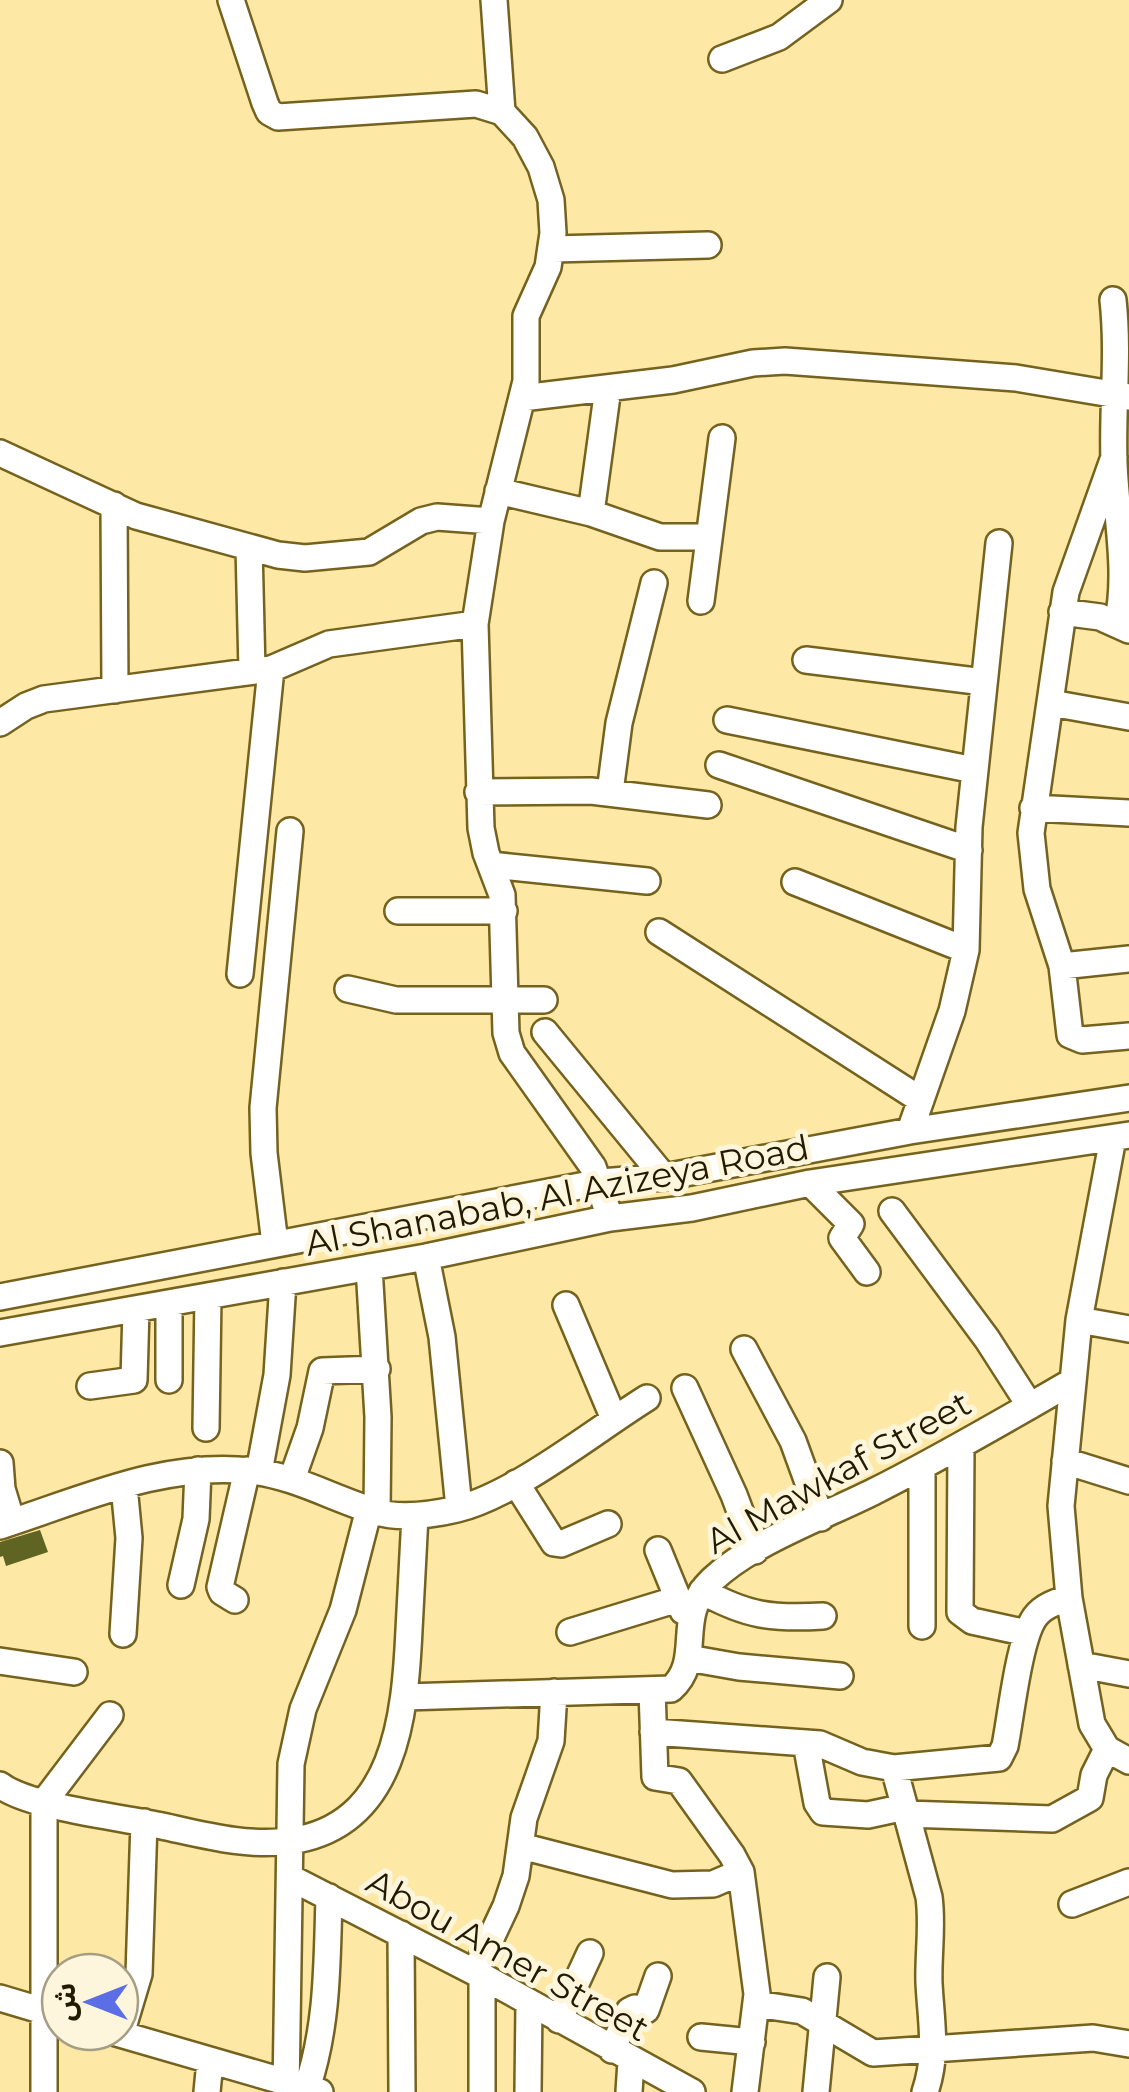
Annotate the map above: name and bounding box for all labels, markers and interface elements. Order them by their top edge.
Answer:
street label: Al Shanabab, Al Azizeya Road [302,1125,812,1265]
street label: Al Mawkaf Street [698,1381,978,1563]
street label: Abou Amer Street [359,1860,657,2050]
north arrow [40,1952,140,2052]
text: ش [48,1983,82,2021]

